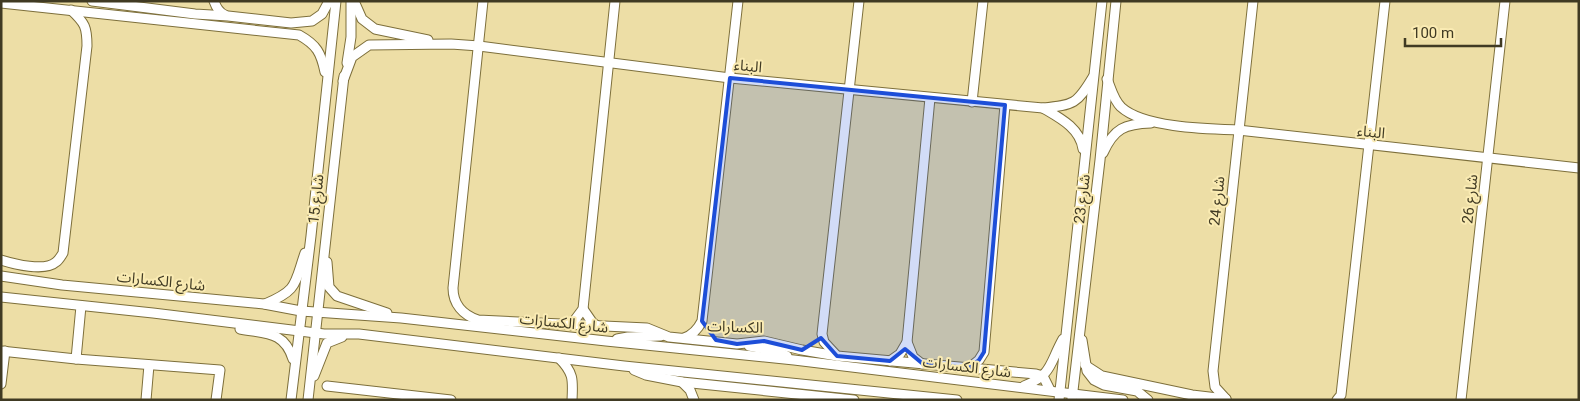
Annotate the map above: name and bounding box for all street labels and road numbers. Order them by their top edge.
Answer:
street label: البناء [733,56,763,76]
street label: البناء [1356,122,1386,142]
street label: شارع 15 [304,173,331,225]
street label: شارع 23 [1070,173,1097,225]
street label: شارع 26 [1458,173,1485,225]
street label: شارع 24 [1205,175,1232,227]
street label: شارع الكسارات [116,267,206,298]
street label: شارع الكسارات [519,309,609,340]
street label: الكسارات [707,317,763,337]
street label: شارع الكسارات [921,353,1012,384]

